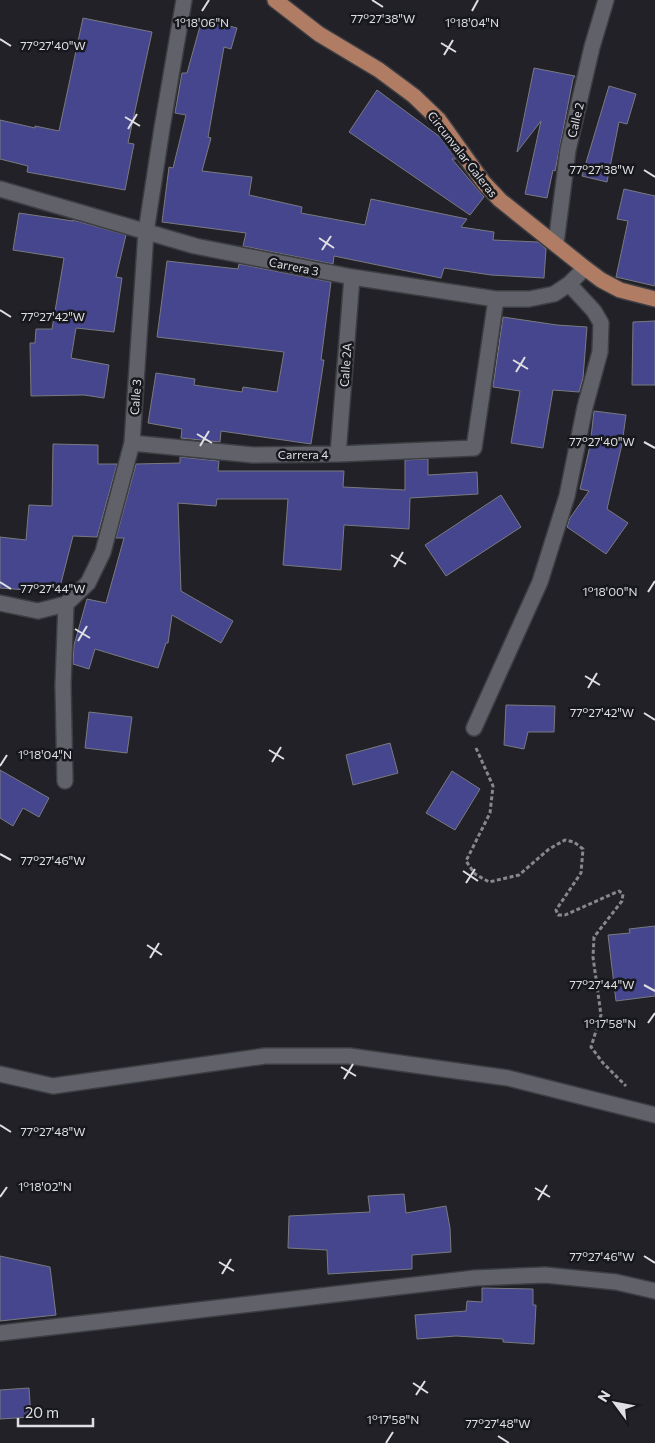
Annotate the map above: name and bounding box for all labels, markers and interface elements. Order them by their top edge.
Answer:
text: 77°27'38"W [351,11,415,25]
text: 1°18'06"N [175,15,229,29]
text: 1°18'04"N [445,15,499,29]
text: 77°27'40"W [20,38,86,52]
street label: Calle 2 [564,101,586,139]
street label: Circunvalar Galeras [425,108,501,200]
text: 77°27'38"W [570,162,634,176]
street label: Carrera 3 [268,254,320,278]
text: 77°27'42"W [21,309,85,323]
street label: Calle 2A [336,342,354,388]
street label: Calle 3 [127,378,143,415]
text: 77°27'40"W [569,434,635,448]
street label: Carrera 4 [278,447,328,461]
text: 77°27'44"W [21,581,85,595]
text: 1°18'00"N [583,584,637,598]
text: 77°27'42"W [570,705,634,719]
text: 1°18'04"N [18,747,72,761]
text: 77°27'46"W [21,853,85,867]
text: 77°27'44"W [570,977,634,991]
text: 1°17'58"N [584,1016,636,1030]
text: 77°27'48"W [21,1124,85,1138]
text: 1°18'02"N [18,1179,72,1193]
text: 77°27'46"W [570,1249,634,1263]
north arrow [590,1378,640,1428]
text: N [594,1387,614,1405]
scale bar [18,1396,92,1428]
text: 20 m [25,1403,59,1421]
text: 1°17'58"N [367,1412,419,1426]
text: 77°27'48"W [466,1416,530,1430]

